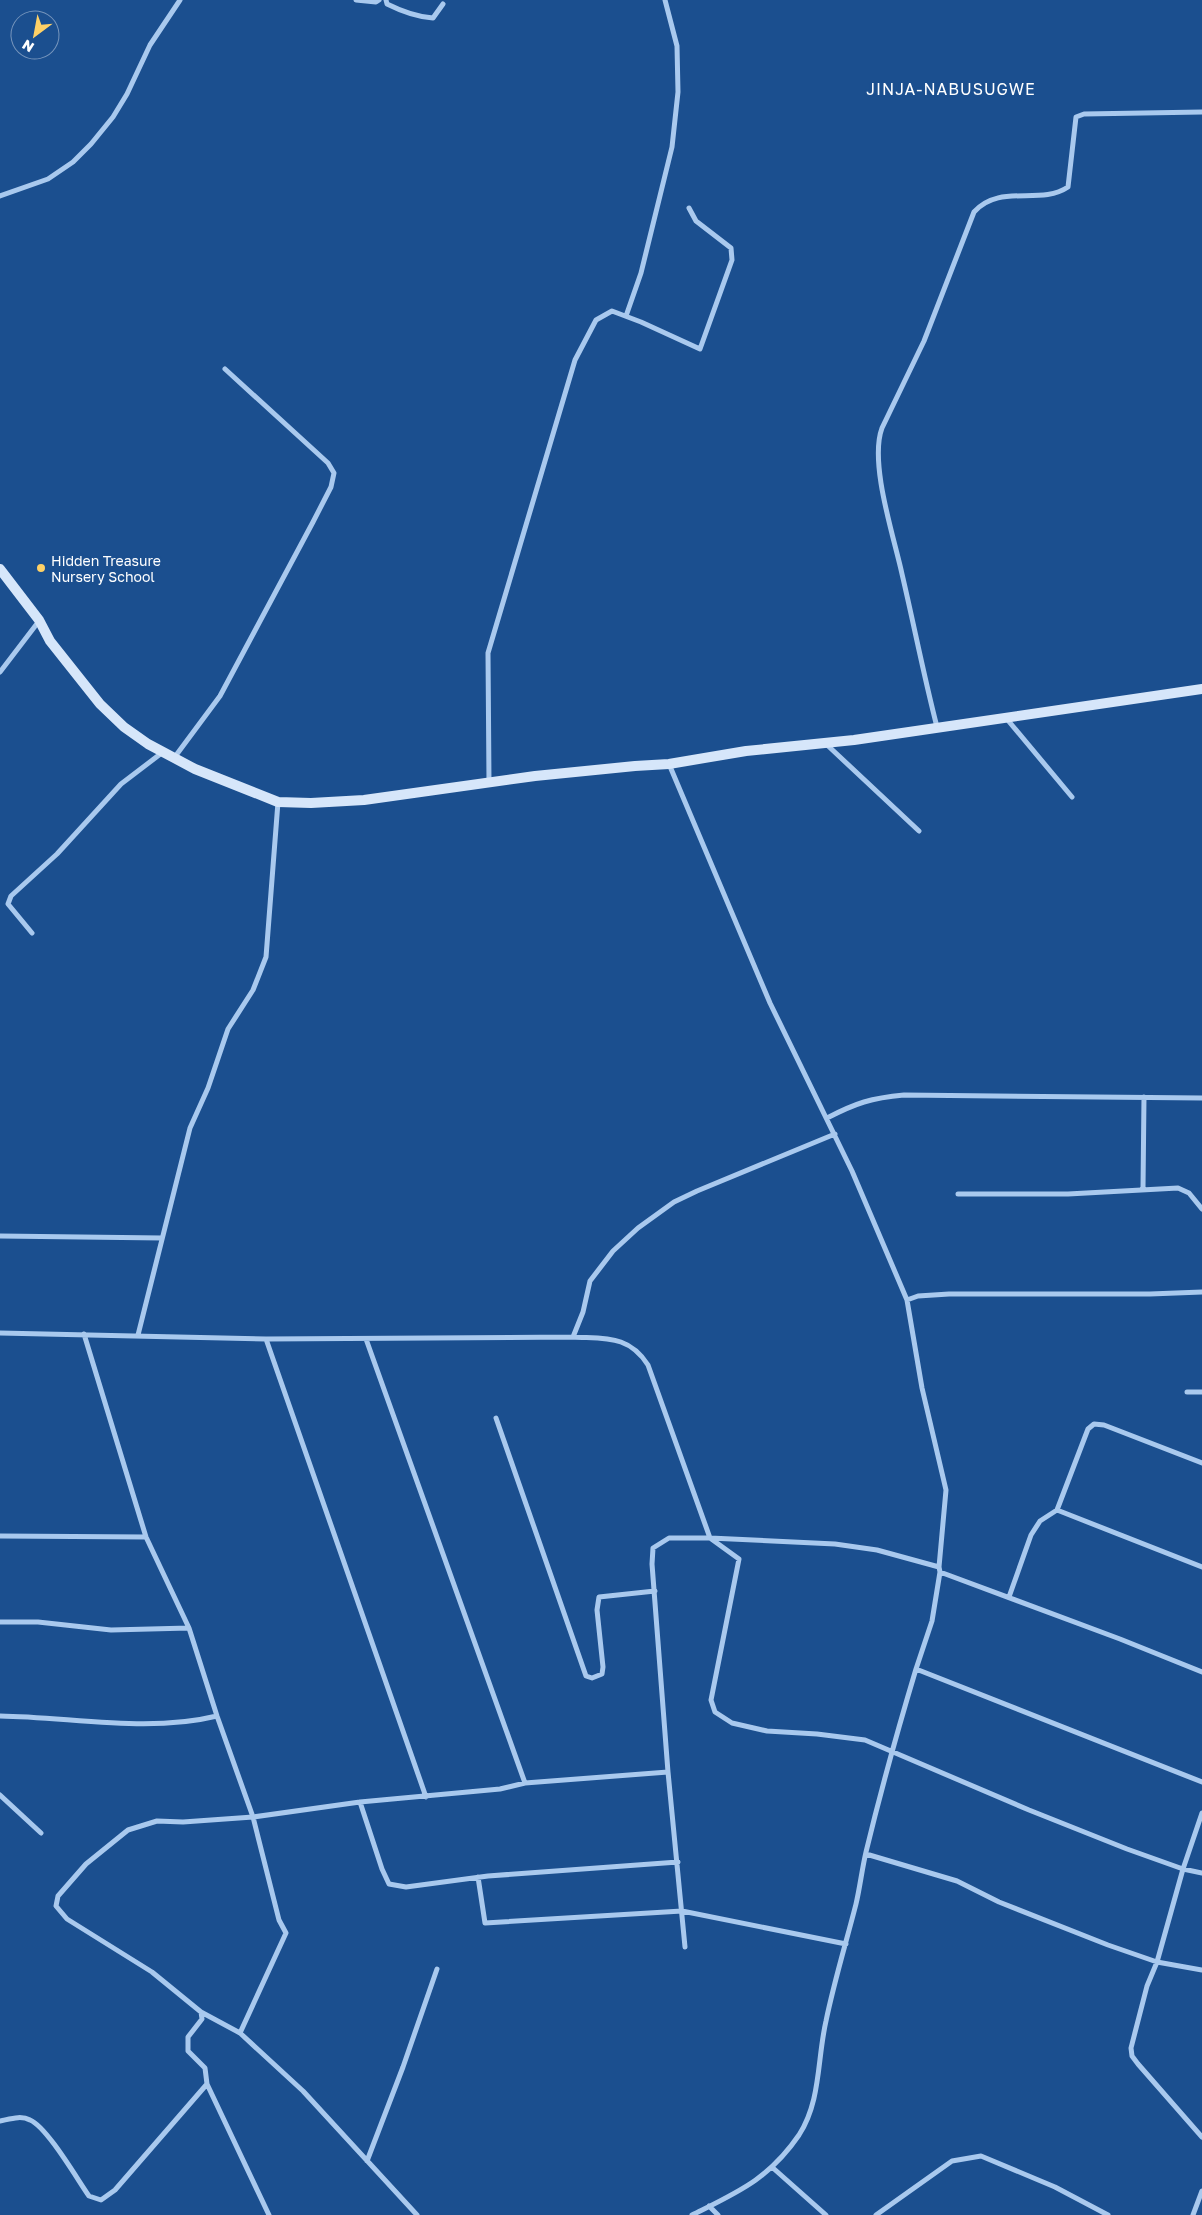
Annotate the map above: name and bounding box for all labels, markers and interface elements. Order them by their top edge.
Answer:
north arrow [10,10,60,60]
text: N [19,36,37,56]
district label: JINJA-NABUSUGWE [866,79,1036,99]
place label: Hidden Treasure Nursery School [51,552,161,585]
marker: Hidden Treasure Nursery School [35,562,47,574]

